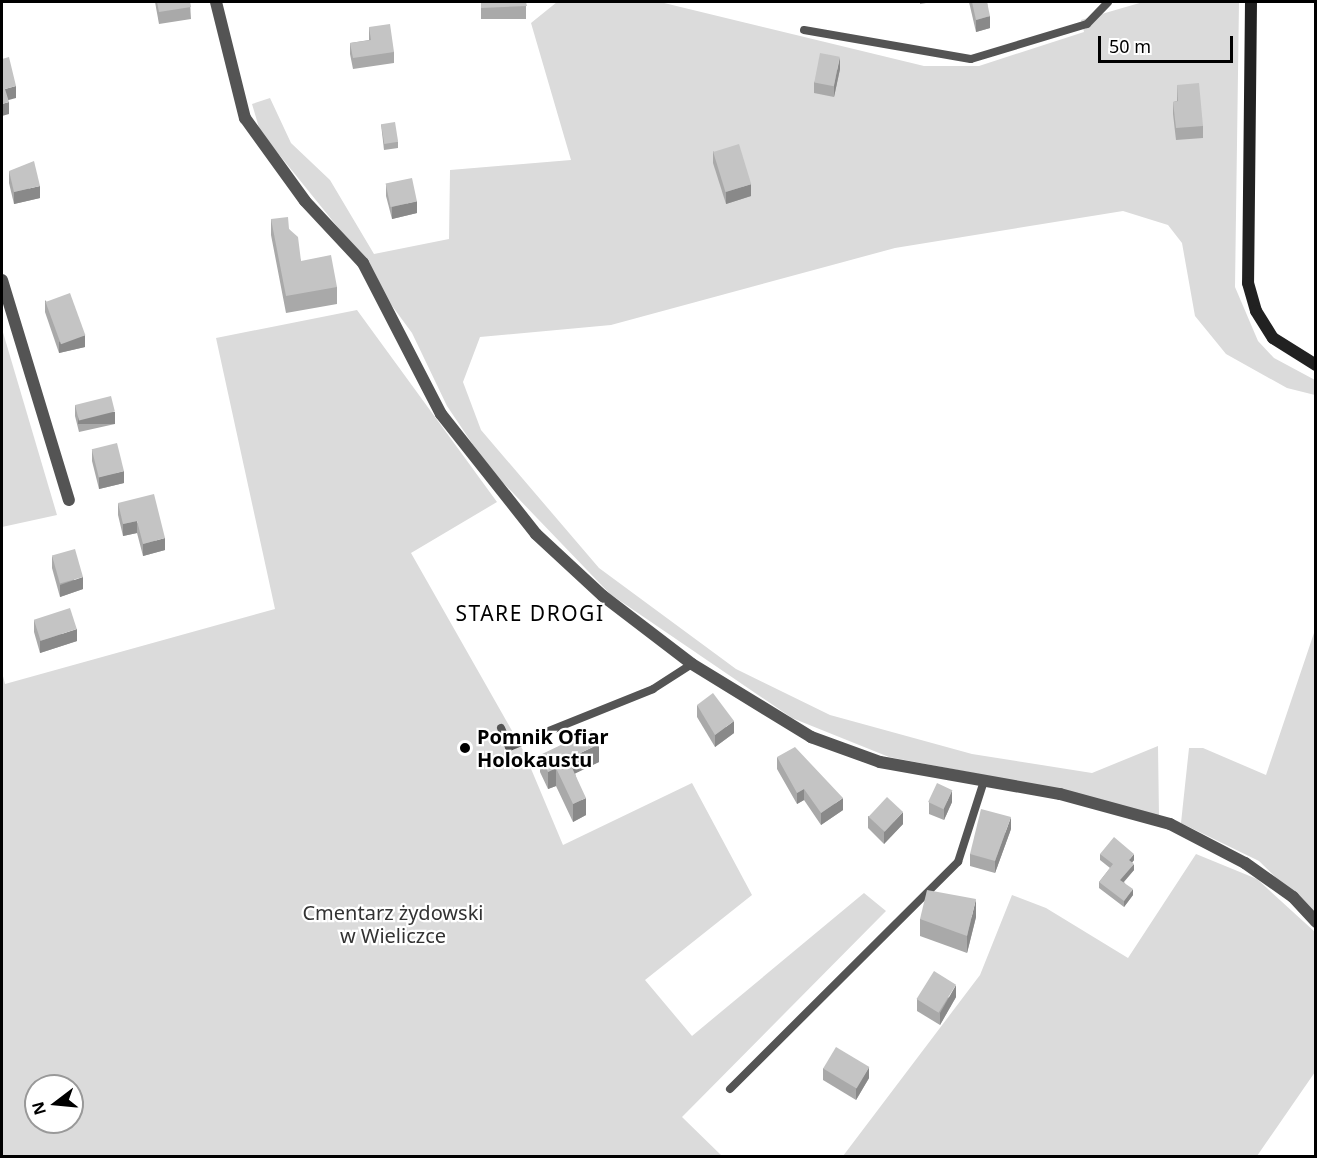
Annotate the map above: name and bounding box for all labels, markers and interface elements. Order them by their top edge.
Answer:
scale bar [1101,24,1236,62]
text: 50 m [1109,34,1151,58]
district label: STARE DROGI [455,600,605,626]
place label: Pomnik Ofiar Holokaustu [477,724,608,771]
marker: Pomnik Ofiar Holokaustu [458,741,472,755]
park label: Cmentarz żydowski w Wieliczce [302,900,484,947]
north arrow [24,1074,84,1134]
text: N [26,1099,51,1118]

